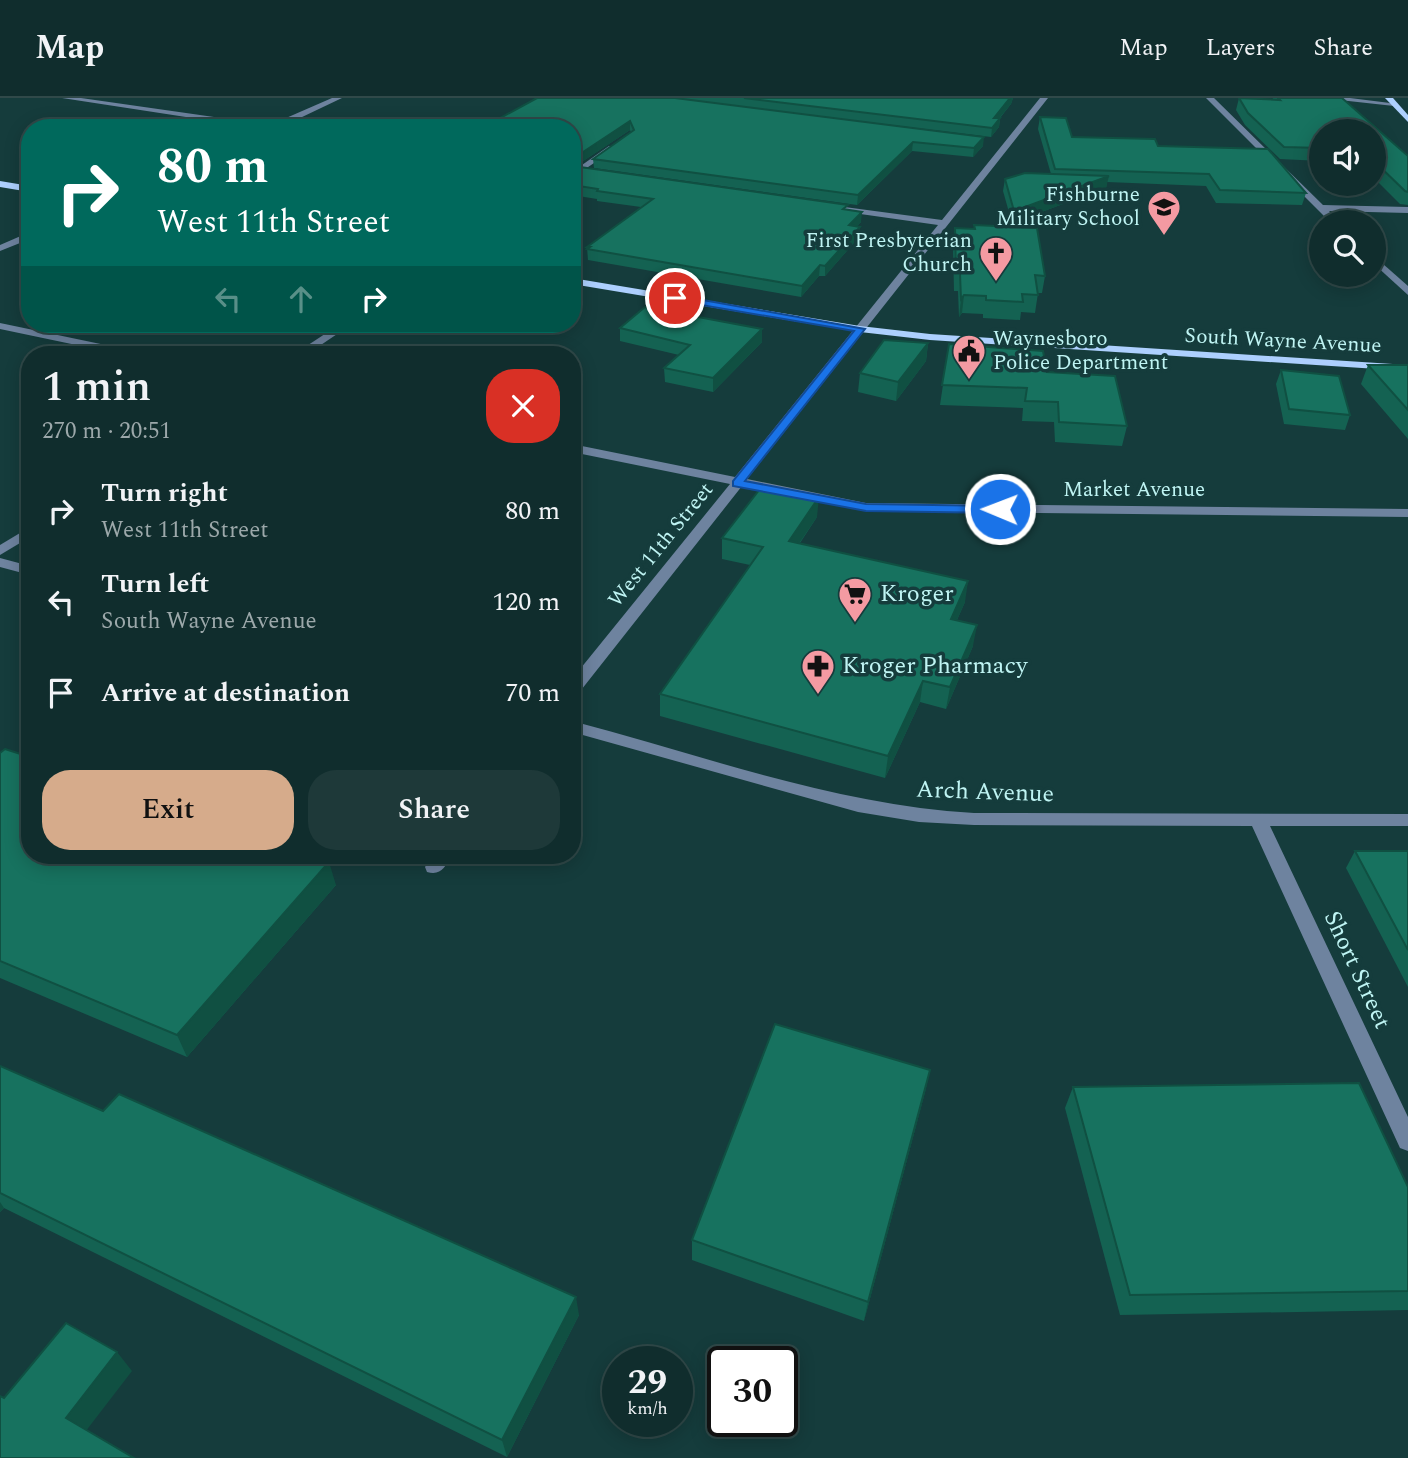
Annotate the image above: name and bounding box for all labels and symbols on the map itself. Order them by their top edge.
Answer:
place label: Fishburne Military School [996,179,1140,235]
school or university icon: Fishburne Military School [1145,188,1183,237]
place label: First Presbyterian Church [805,225,972,281]
church icon: First Presbyterian Church [977,234,1015,283]
pin [645,268,705,328]
street label: South Wayne Avenue [1184,320,1382,362]
place label: Waynesboro Police Department [993,323,1168,379]
public building icon: Waynesboro Police Department [950,332,988,381]
position arrow [963,472,1037,546]
street label: Market Avenue [1063,474,1205,506]
street label: West 11th Street [600,476,722,614]
supermarket icon: Kroger [836,575,874,624]
place label: Kroger [880,576,954,612]
pharmacy icon: Kroger Pharmacy [799,647,837,696]
place label: Kroger Pharmacy [842,648,1029,684]
street label: Arch Avenue [915,772,1055,812]
street label: Short Street [1314,905,1400,1035]
speed limit sign: 30 [707,1346,798,1437]

